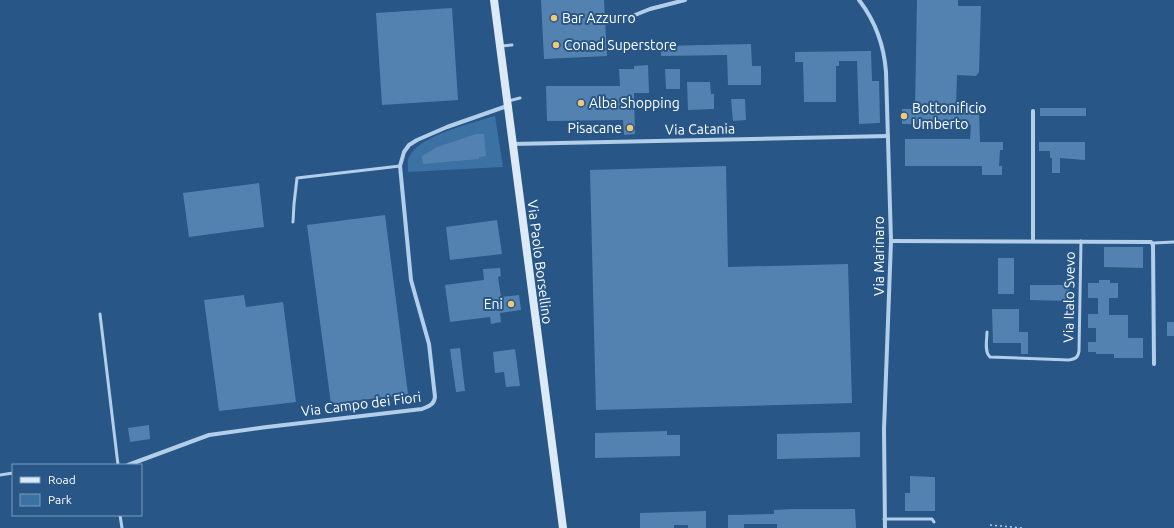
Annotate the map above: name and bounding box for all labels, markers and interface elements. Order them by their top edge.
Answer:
place label: Bar Azzurro [562,10,636,26]
marker: Bar Azzurro [549,13,559,23]
place label: Conad Superstore [564,37,677,53]
marker: Conad Superstore [551,40,561,50]
place label: Alba Shopping [589,95,680,111]
marker: Alba Shopping [576,98,586,108]
place label: Bottonificio Umberto [912,100,986,132]
marker: Bottonificio Umberto [899,111,909,121]
place label: Pisacane [568,120,622,136]
street label: Via Catania [665,120,735,138]
marker: Pisacane [625,123,635,133]
street label: Via Paolo Borsellino [524,199,556,325]
street label: Via Marinaro [871,216,887,296]
street label: Via Italo Svevo [1060,251,1078,343]
place label: Eni [484,296,503,312]
marker: Eni [506,299,516,309]
street label: Via Campo dei Fiori [300,389,422,419]
legend [12,464,142,516]
text: Road [48,473,76,486]
text: Park [48,493,72,506]

